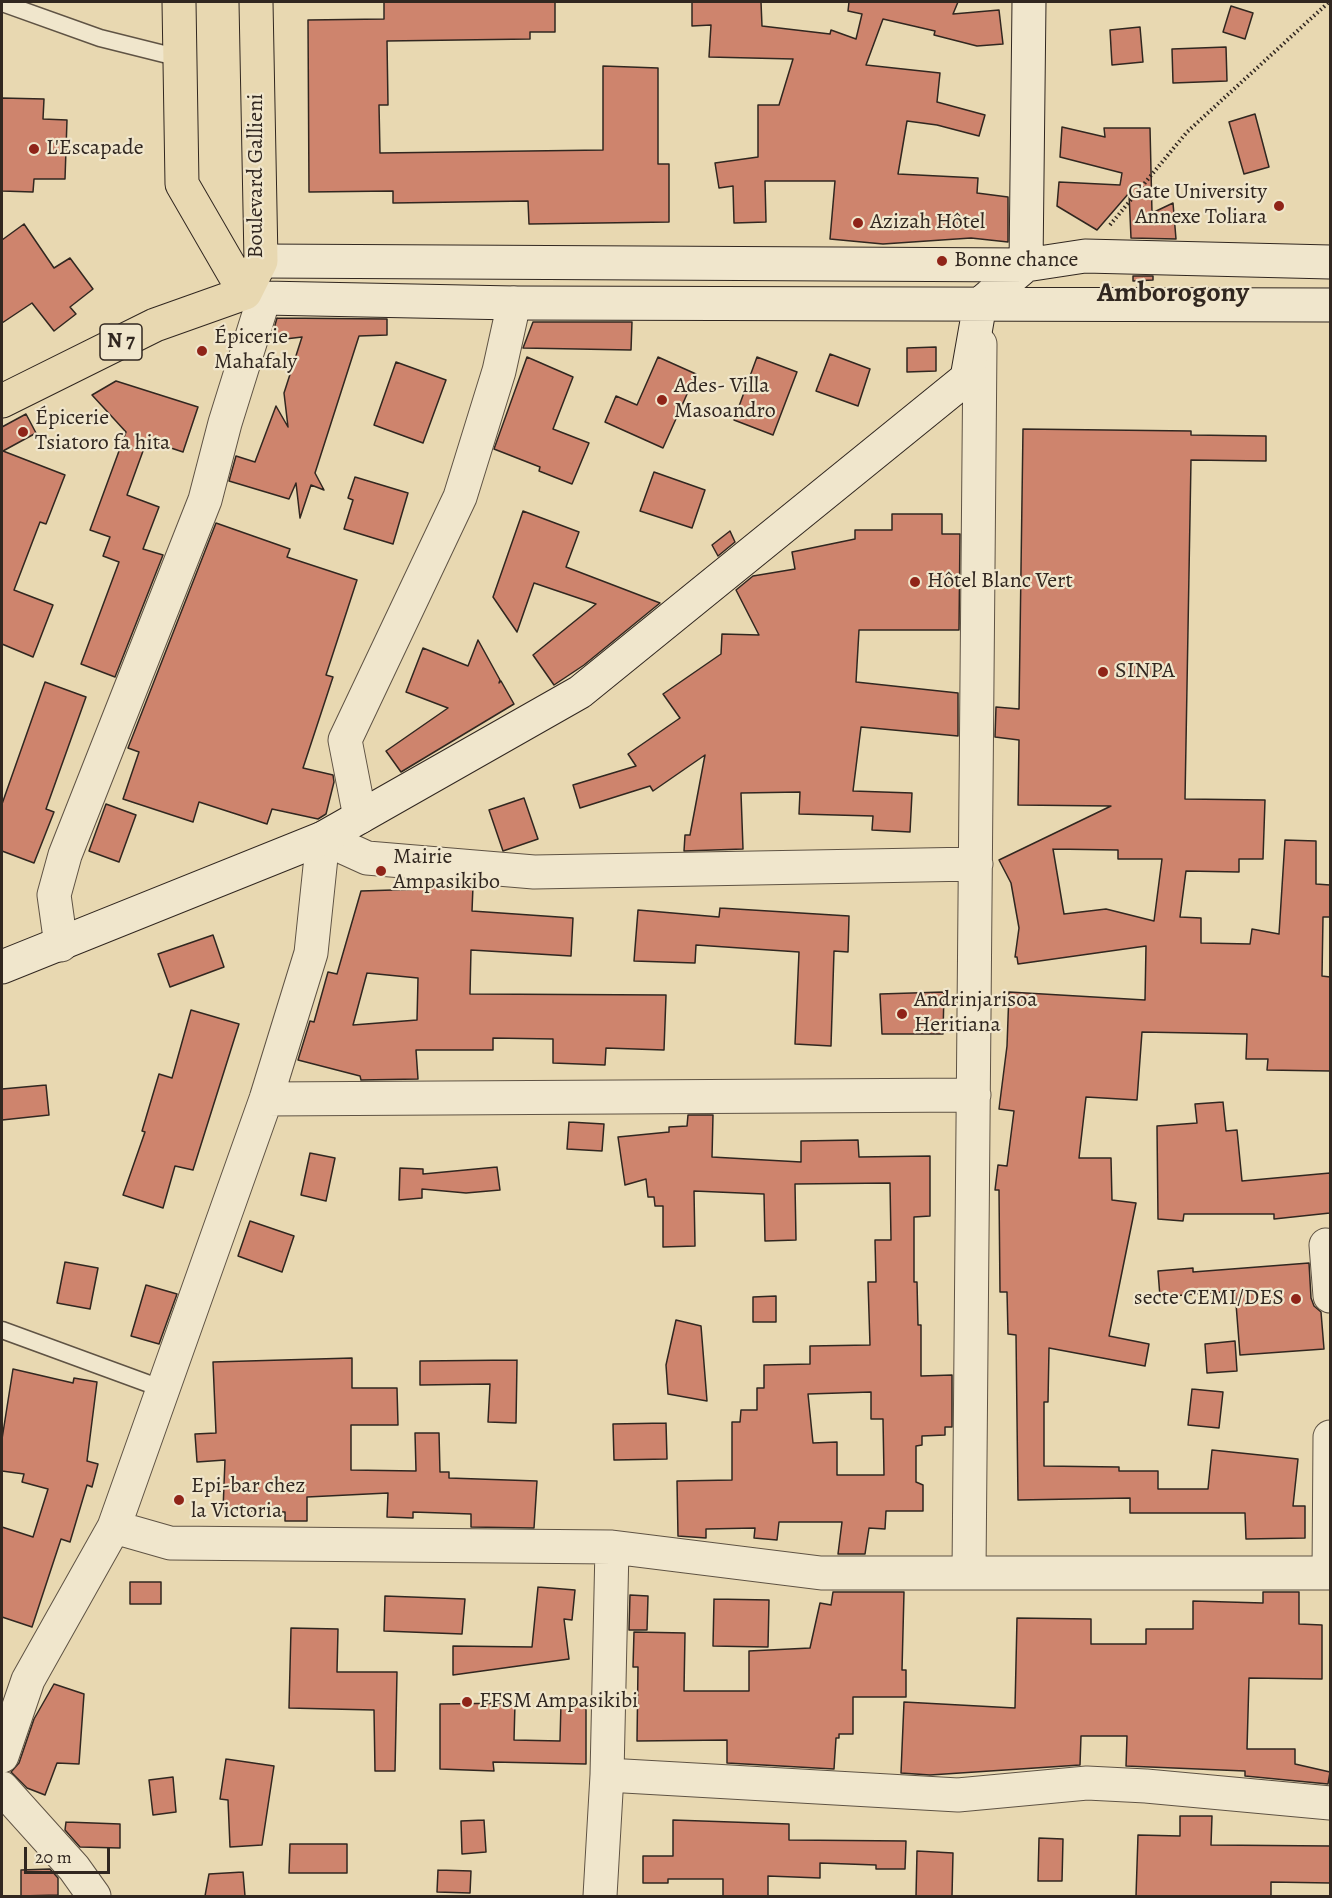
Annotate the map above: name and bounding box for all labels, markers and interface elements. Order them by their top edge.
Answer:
street label: Boulevard Gallieni [244,94,270,258]
place label: L'Escapade [46,136,144,162]
marker: L'Escapade [27,142,41,156]
place label: Gate University Annexe Toliara [1128,180,1267,231]
marker: Gate University Annexe Toliara [1272,199,1286,213]
place label: Azizah Hôtel [870,210,985,236]
marker: Azizah Hôtel [851,216,865,230]
place label: Bonne chance [954,248,1078,274]
marker: Bonne chance [935,254,949,268]
district label: Amborogony [1097,277,1249,311]
road number: N 7 [100,324,142,360]
place label: Épicerie Mahafaly [214,325,297,376]
marker: Épicerie Mahafaly [195,344,209,358]
place label: Ades- Villa Masoandro [674,374,776,426]
marker: Ades- Villa Masoandro [655,393,669,407]
place label: Épicerie Tsiatoro fa hita [35,406,170,458]
marker: Épicerie Tsiatoro fa hita [16,425,30,439]
place label: Hôtel Blanc Vert [927,569,1073,595]
marker: Hôtel Blanc Vert [908,575,922,589]
place label: SINPA [1115,659,1175,685]
marker: SINPA [1096,665,1110,679]
place label: Mairie Ampasikibo [393,845,500,896]
marker: Mairie Ampasikibo [374,864,388,878]
place label: Andrinjarisoa Heritiana [914,988,1037,1040]
marker: Andrinjarisoa Heritiana [895,1007,909,1021]
place label: secte CEMI/DES [1134,1286,1284,1312]
marker: secte CEMI/DES [1289,1292,1303,1306]
place label: Epi-bar chez la Victoria [191,1474,305,1526]
marker: Epi-bar chez la Victoria [172,1493,186,1507]
place label: FFSM Ampasikibi [479,1689,638,1715]
marker: FFSM Ampasikibi [460,1695,474,1709]
scale bar [27,1835,112,1873]
text: 20 m [35,1845,72,1869]

